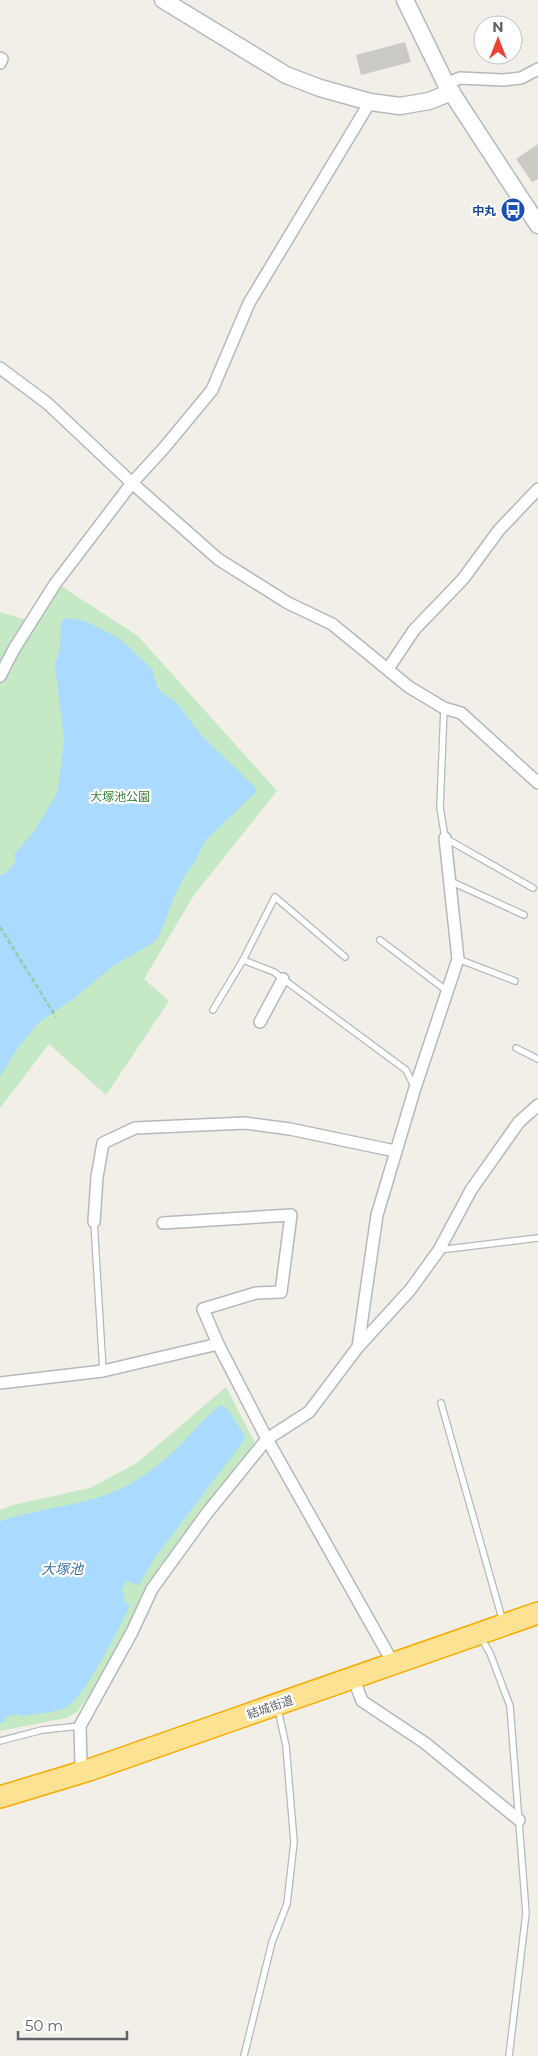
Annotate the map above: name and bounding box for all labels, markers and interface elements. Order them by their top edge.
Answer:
north arrow [473,15,523,65]
text: N [492,18,504,36]
bus stop icon: 中丸 [500,197,526,223]
place label: 中丸 [472,203,496,218]
park label: 大塚池公園 [90,789,150,804]
water label: 大塚池 [41,1560,85,1578]
street label: 結城街道 [245,1692,295,1722]
scale bar [18,2008,126,2040]
text: 50 m [25,2016,63,2035]

